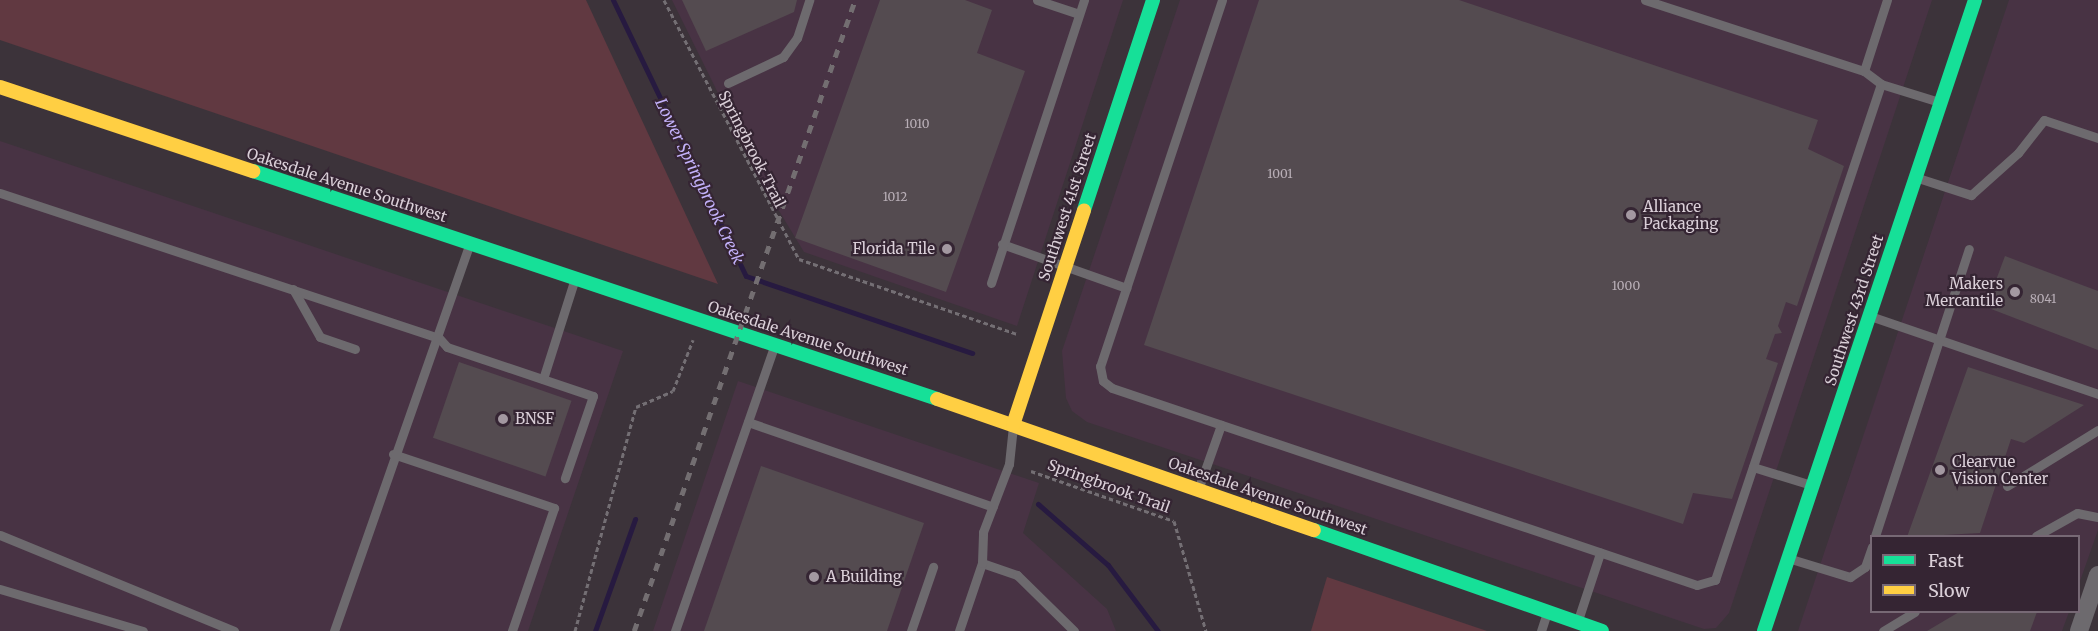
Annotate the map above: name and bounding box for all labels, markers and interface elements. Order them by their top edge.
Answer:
street label: Springbrook Trail [715,87,789,211]
water label: Lower Springbrook Creek [651,95,749,267]
house number: 1010 [905,117,929,131]
street label: Southwest 41st Street [1035,131,1099,283]
street label: Oakesdale Avenue Southwest [245,144,449,226]
house number: 1001 [1267,167,1293,181]
house number: 1012 [883,190,907,204]
place label: Alliance Packaging [1643,197,1718,232]
marker: Alliance Packaging [1624,208,1638,222]
street label: Southwest 43rd Street [1821,232,1887,388]
place label: Florida Tile [852,240,935,258]
marker: Florida Tile [940,242,954,256]
place label: Makers Mercantile [1926,274,2003,309]
house number: 1000 [1612,279,1640,293]
marker: Makers Mercantile [2008,285,2022,299]
house number: 8041 [2030,292,2056,306]
street label: Oakesdale Avenue Southwest [706,297,910,379]
place label: BNSF [515,410,554,428]
marker: BNSF [496,412,510,426]
place label: Clearvue Vision Center [1952,452,2048,487]
street label: Oakesdale Avenue Southwest [1166,453,1370,539]
street label: Springbrook Trail [1045,455,1173,517]
marker: Clearvue Vision Center [1933,463,1947,477]
legend [1870,535,2080,613]
text: Fast [1928,549,1964,572]
place label: A Building [826,568,902,586]
marker: A Building [807,570,821,584]
text: Slow [1928,579,1970,602]

